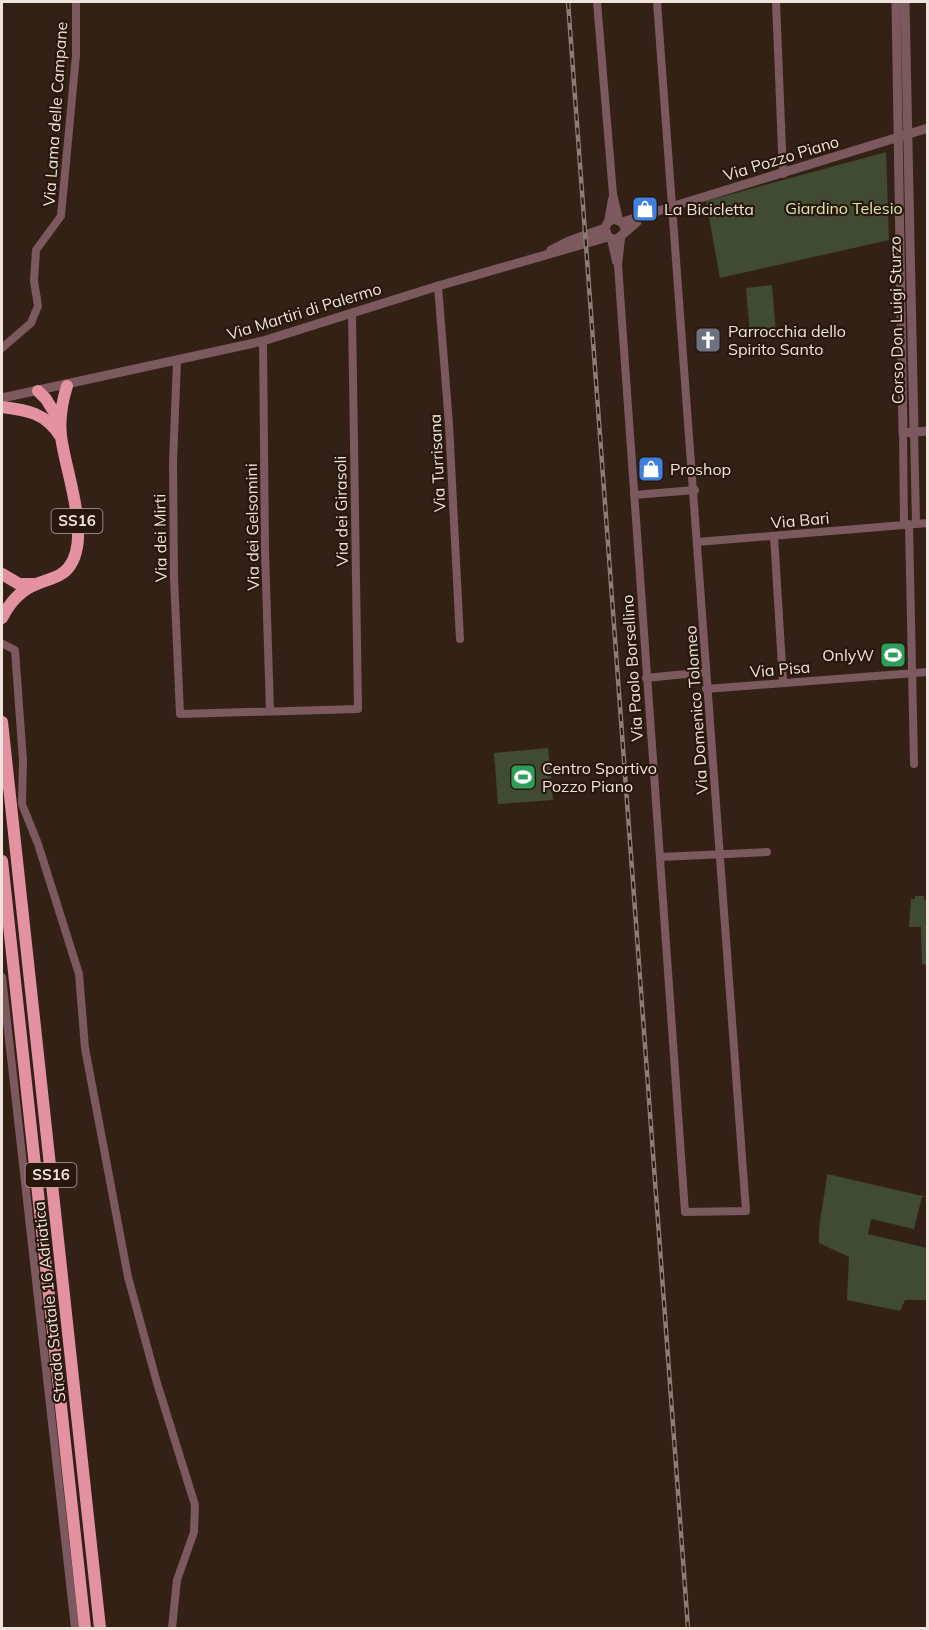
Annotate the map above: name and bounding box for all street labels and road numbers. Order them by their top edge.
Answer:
street label: Via Lama delle Campane [39,21,71,207]
street label: Via Pozzo Piano [721,131,841,185]
street label: Corso Don Luigi Sturzo [885,236,907,404]
street label: Via Martiri di Palermo [224,278,384,344]
street label: Via Turrisana [424,413,450,513]
street label: Via dei Girasoli [330,456,352,566]
street label: Via dei Gelsomini [241,463,263,591]
street label: Via dei Mirti [149,494,171,582]
street label: Via Bari [770,507,830,533]
road number: SS16 [52,509,103,533]
street label: Via Paolo Borsellino [617,594,647,742]
street label: Via Domenico Tolomeo [680,625,712,795]
street label: Via Pisa [749,656,811,682]
road number: SS16 [26,1163,76,1187]
street label: Strada Statale 16 Adriatica [28,1201,70,1403]

